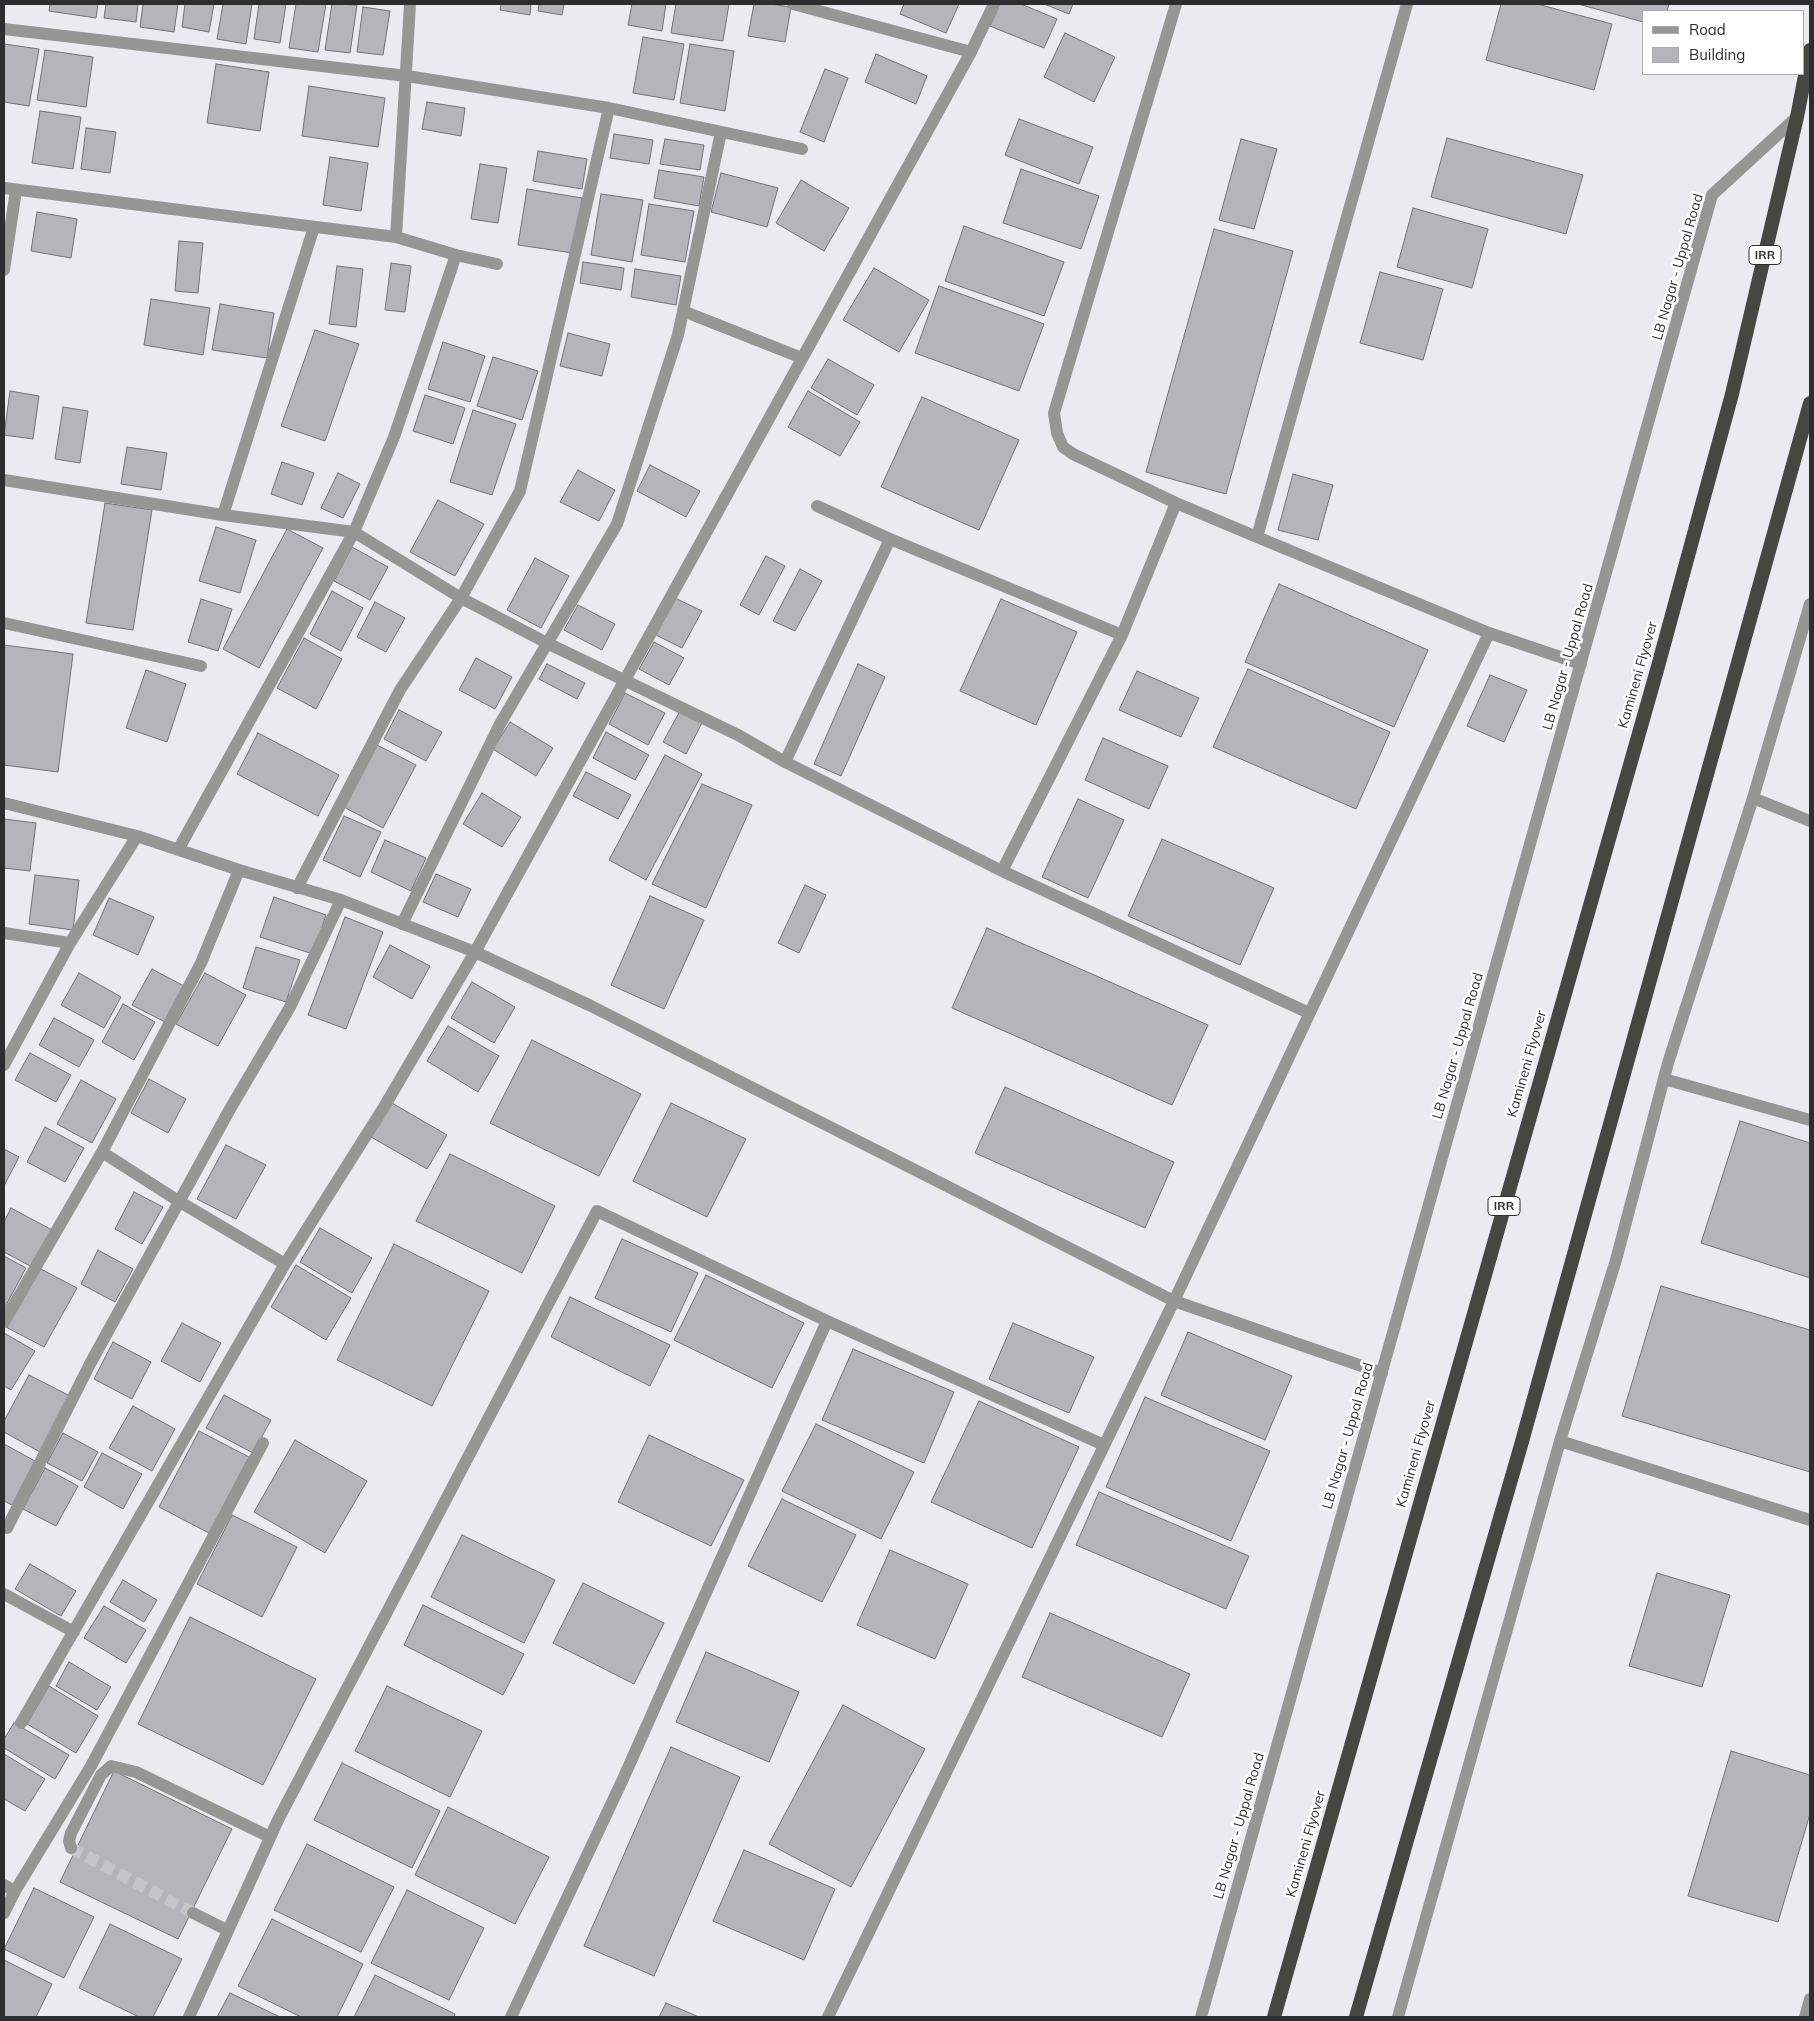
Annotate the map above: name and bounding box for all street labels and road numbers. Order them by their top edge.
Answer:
street label: LB Nagar - Uppal Road [1649,192,1707,342]
road number: IRR [1749,246,1781,264]
street label: LB Nagar - Uppal Road [1539,582,1597,732]
street label: Kamineni Flyover [1615,620,1661,730]
street label: LB Nagar - Uppal Road [1429,971,1487,1121]
street label: Kamineni Flyover [1504,1009,1550,1119]
road number: IRR [1488,1196,1520,1216]
street label: LB Nagar - Uppal Road [1319,1361,1377,1511]
street label: Kamineni Flyover [1393,1399,1439,1509]
street label: LB Nagar - Uppal Road [1210,1751,1268,1901]
street label: Kamineni Flyover [1283,1789,1329,1899]

